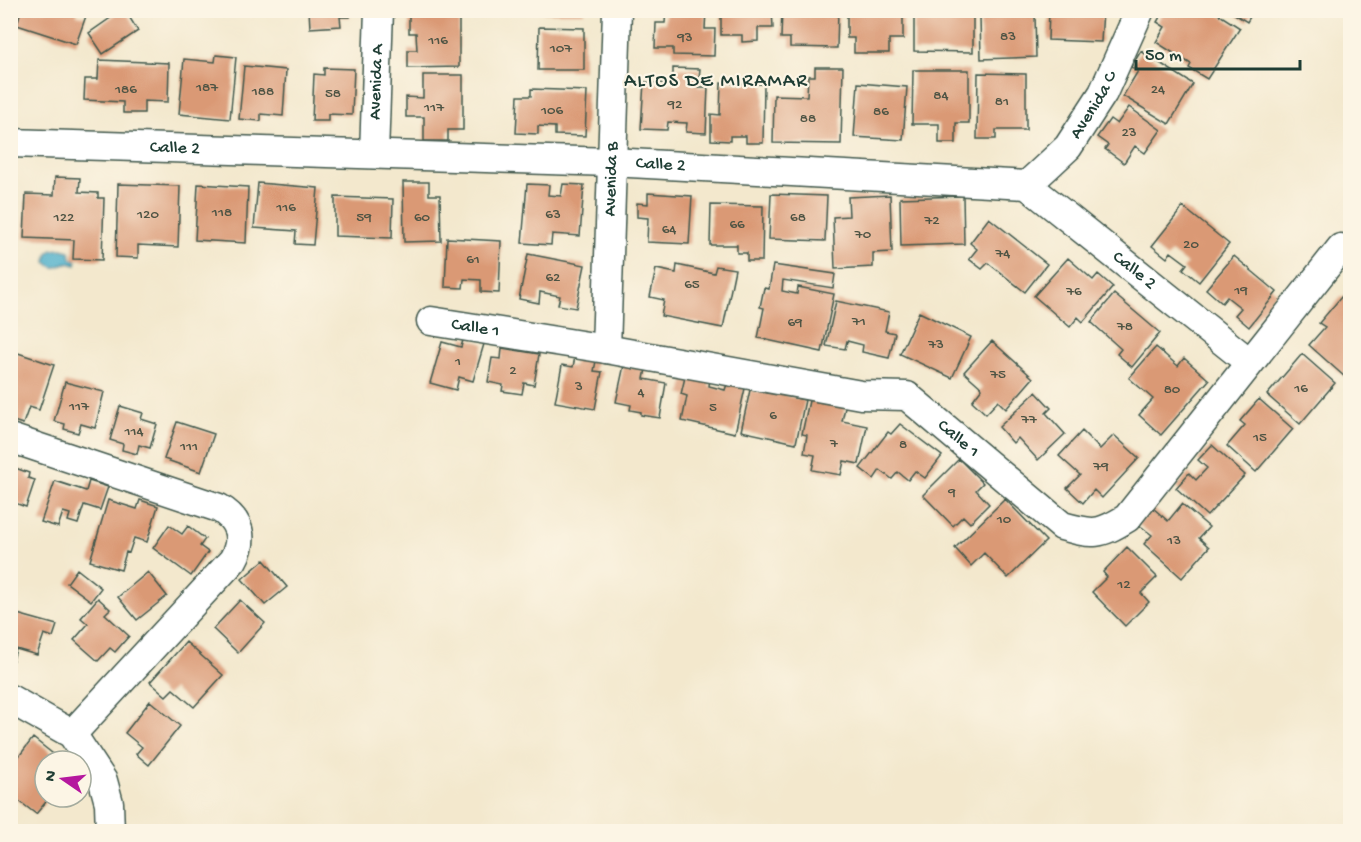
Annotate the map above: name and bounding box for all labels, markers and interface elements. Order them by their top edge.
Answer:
house number: 83 [1000,28,1016,46]
house number: 93 [676,29,693,47]
house number: 116 [427,32,448,50]
scale bar [1136,33,1300,71]
house number: 107 [549,40,573,58]
street label: Avenida A [365,42,388,120]
text: 50 m [1145,46,1182,67]
street label: Avenida C [1066,67,1122,143]
district label: ALTOS DE MIRAMAR [624,71,808,94]
house number: 187 [195,79,219,97]
house number: 186 [114,81,137,99]
house number: 24 [1151,81,1165,99]
house number: 188 [251,83,274,101]
house number: 58 [325,85,341,103]
house number: 84 [933,87,949,105]
house number: 81 [995,93,1009,111]
house number: 92 [667,96,682,114]
house number: 117 [423,99,445,117]
house number: 106 [540,102,563,120]
house number: 86 [873,103,889,121]
house number: 88 [800,110,816,128]
house number: 23 [1121,124,1137,142]
street label: Calle 2 [150,137,200,160]
street label: Avenida B [600,141,623,217]
street label: Calle 2 [635,153,686,177]
house number: 116 [275,199,296,217]
house number: 118 [211,204,232,222]
house number: 120 [136,206,159,224]
house number: 63 [545,206,561,224]
house number: 122 [53,209,74,227]
house number: 59 [356,209,372,227]
house number: 60 [414,209,431,227]
house number: 68 [790,209,806,227]
house number: 72 [923,212,940,230]
house number: 66 [729,216,745,234]
house number: 64 [662,221,676,239]
house number: 70 [854,226,872,244]
house number: 20 [1183,236,1199,254]
house number: 74 [995,245,1010,263]
street label: Calle 2 [1108,247,1160,294]
house number: 61 [466,251,480,269]
house number: 62 [546,269,560,287]
house number: 65 [684,276,700,294]
house number: 19 [1233,282,1248,300]
house number: 76 [1065,283,1082,301]
house number: 71 [851,313,866,331]
street label: Calle 1 [450,314,501,342]
house number: 69 [787,314,803,332]
house number: 78 [1116,318,1133,336]
house number: 73 [927,336,944,354]
house number: 1 [454,353,461,371]
house number: 2 [509,362,517,380]
house number: 75 [989,366,1006,384]
house number: 3 [574,378,583,396]
house number: 16 [1293,380,1308,398]
house number: 80 [1164,381,1181,399]
house number: 4 [637,384,645,402]
house number: 117 [68,398,90,416]
house number: 5 [709,399,717,417]
house number: 6 [769,407,777,425]
house number: 77 [1020,411,1038,429]
street label: Calle 1 [933,415,983,462]
house number: 114 [123,423,144,441]
house number: 15 [1252,429,1267,447]
house number: 7 [829,435,839,453]
house number: 8 [899,436,907,454]
house number: 111 [179,438,198,456]
house number: 79 [1092,458,1109,476]
house number: 9 [947,484,956,502]
house number: 10 [996,511,1012,529]
house number: 13 [1166,532,1181,550]
house number: 12 [1116,576,1131,594]
north arrow [33,749,93,809]
text: N [41,768,62,784]

